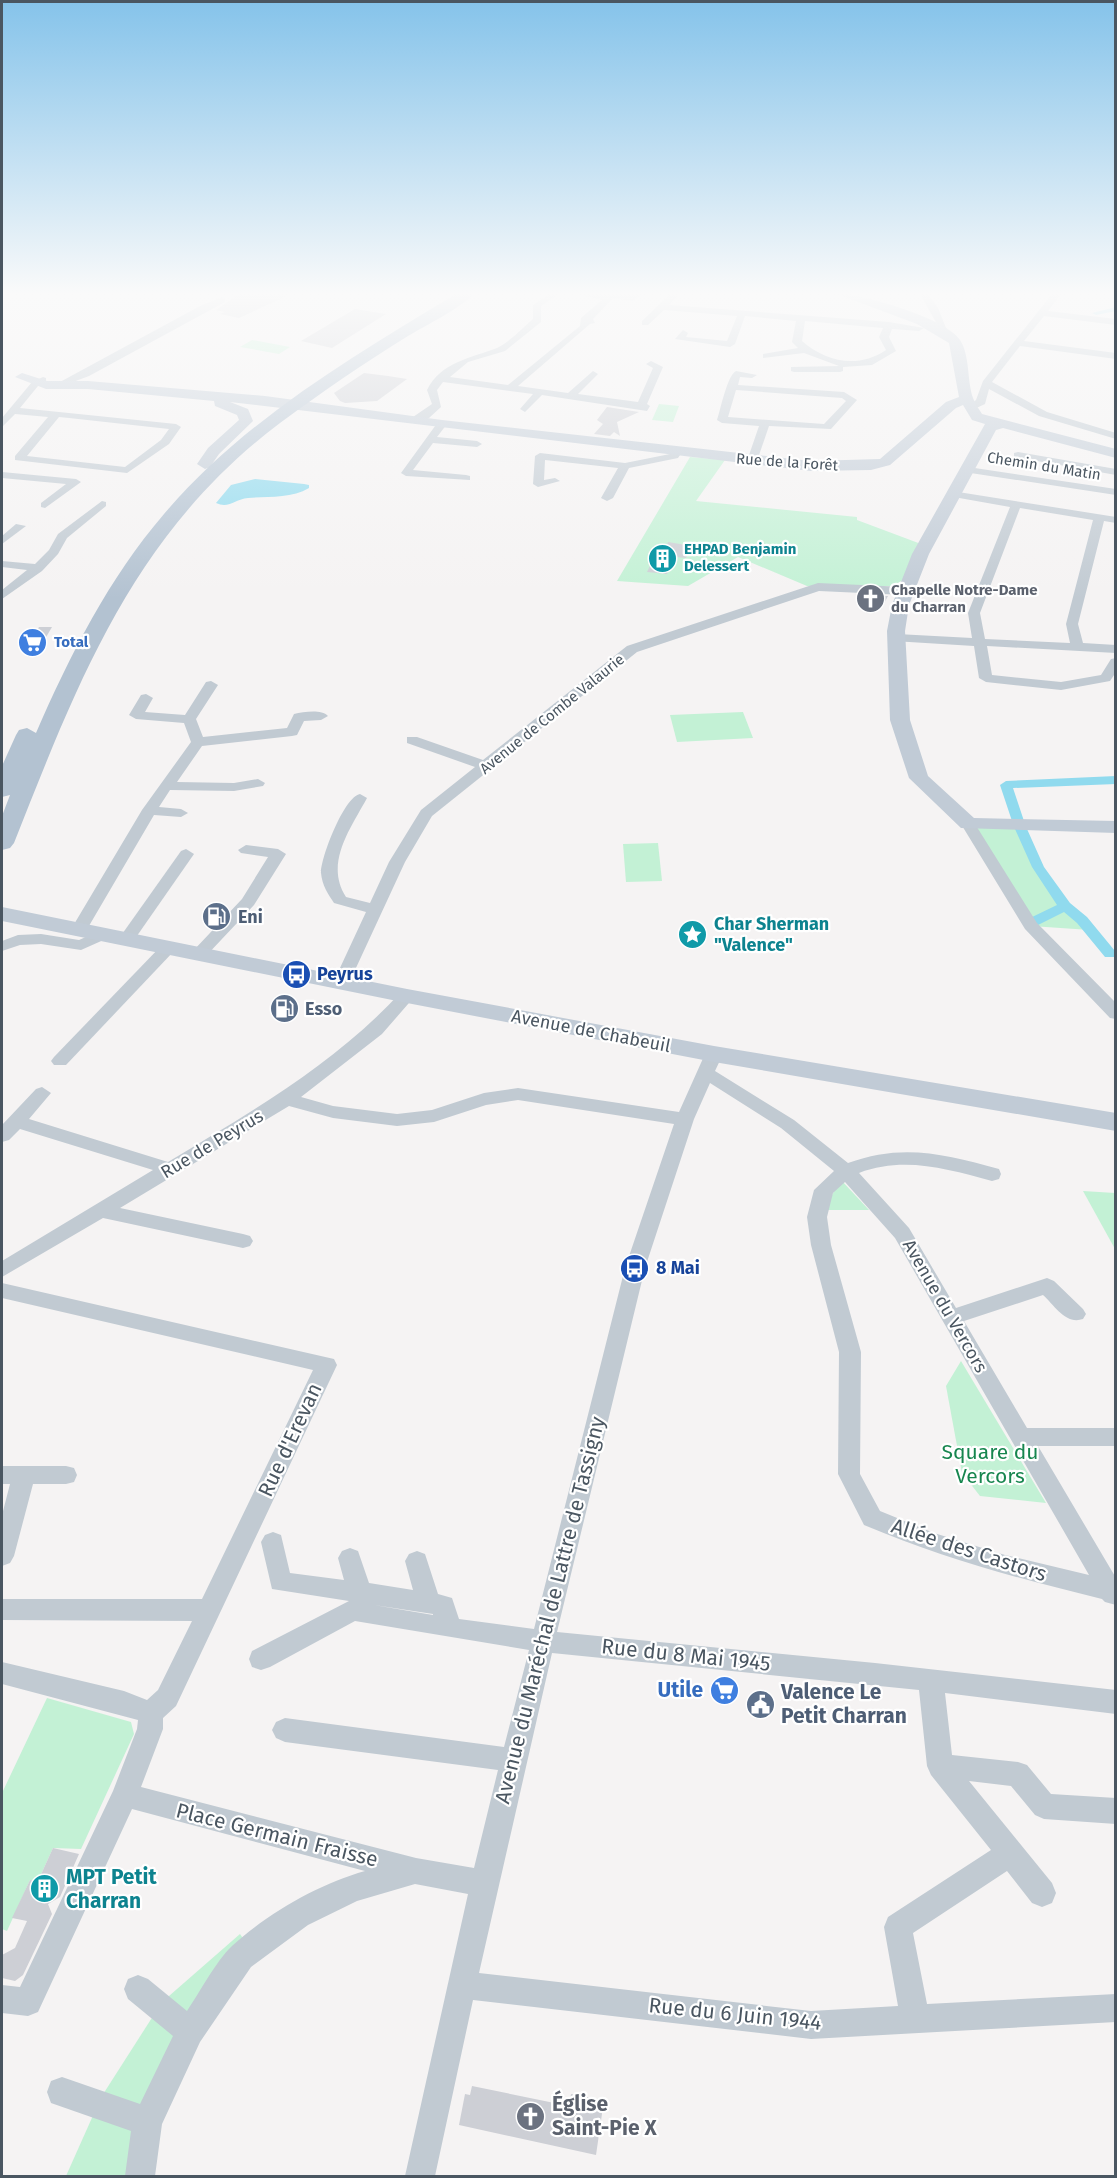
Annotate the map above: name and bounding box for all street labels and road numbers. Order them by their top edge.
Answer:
street label: Chemin du Matin [986,448,1102,484]
street label: Rue de la Forêt [735,449,839,475]
street label: Avenue de Combe Valaurie [476,650,628,778]
street label: Avenue de Chabeuil [510,1005,672,1057]
street label: Rue de Peyrus [157,1105,267,1183]
street label: Avenue du Vercors [898,1235,992,1377]
street label: Rue d'Erevan [252,1379,328,1501]
street label: Avenue du Maréchal de Lattre de Tassigny [489,1413,611,1806]
street label: Allée des Castors [888,1513,1050,1587]
street label: Rue du 8 Mai 1945 [600,1633,772,1677]
street label: Place Germain Fraisse [173,1797,381,1873]
street label: Rue du 6 Juin 1944 [647,1992,823,2036]

